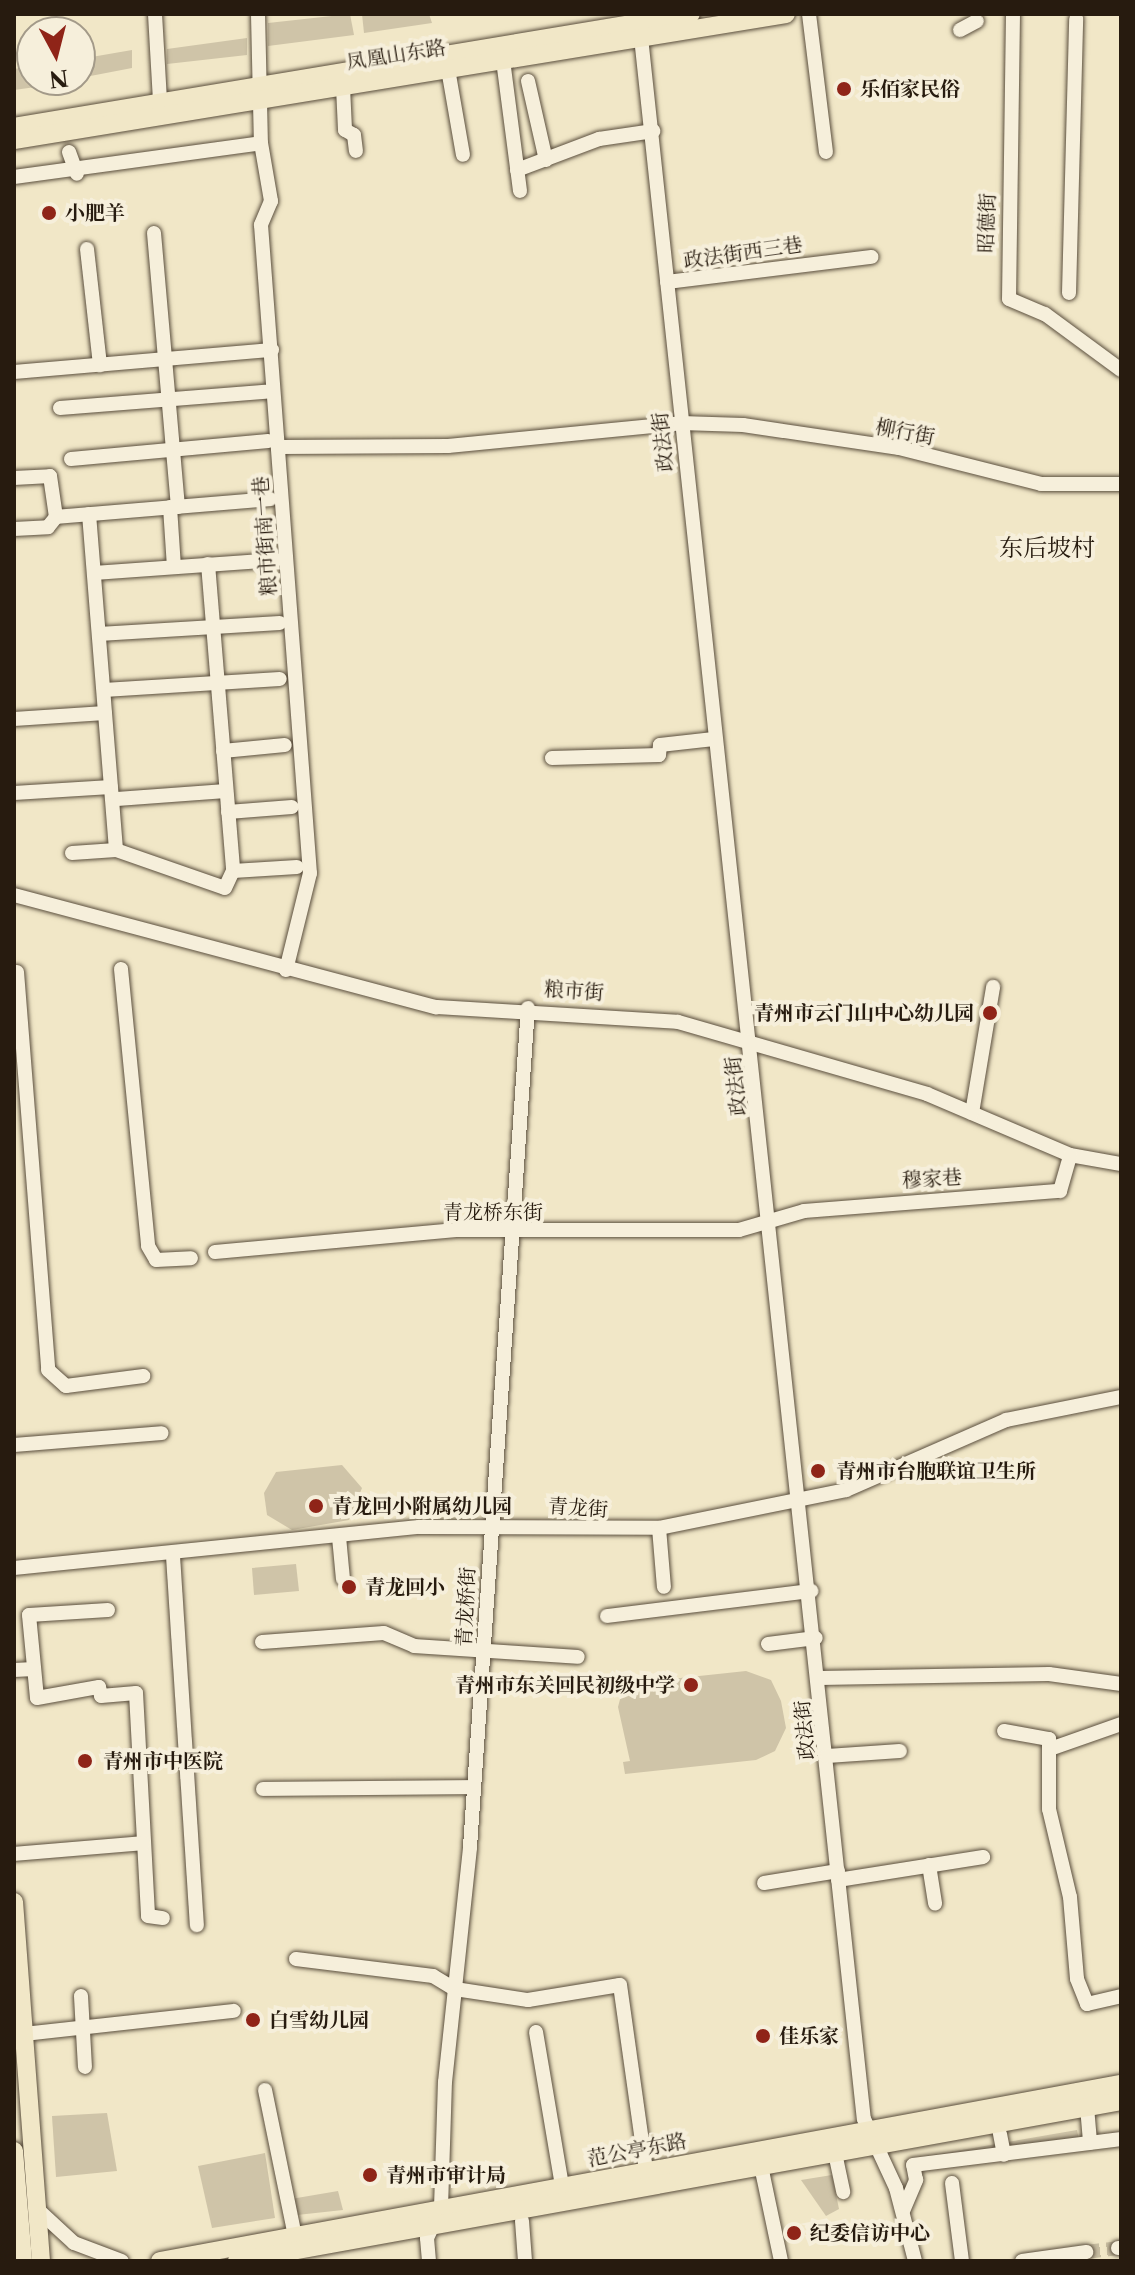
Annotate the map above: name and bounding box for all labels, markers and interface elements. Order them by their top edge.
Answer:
north arrow [16,16,96,96]
street label: 凤凰山东路 [345,35,447,75]
text: N [48,64,70,93]
place label: 乐佰家民俗 [860,77,960,101]
marker: 乐佰家民俗 [835,80,853,98]
street label: 昭德街 [974,193,1000,253]
place label: 小肥羊 [65,201,125,225]
marker: 小肥羊 [40,204,58,222]
street label: 政法街西三巷 [682,233,804,273]
street label: 政法街 [648,411,678,473]
street label: 柳行街 [873,414,937,450]
street label: 粮市街南一巷 [249,475,281,597]
district label: 东后坡村 [999,534,1095,562]
street label: 粮市街 [543,977,605,1005]
place label: 青州市云门山中心幼儿园 [754,1001,974,1025]
marker: 青州市云门山中心幼儿园 [981,1004,999,1022]
street label: 政法街 [721,1055,751,1117]
street label: 穆家巷 [901,1165,963,1193]
street label: 青龙桥东街 [443,1200,543,1224]
place label: 青州市台胞联谊卫生所 [836,1459,1036,1483]
marker: 青州市台胞联谊卫生所 [807,1460,829,1482]
place label: 青龙回小附属幼儿园 [332,1494,512,1518]
street label: 青龙街 [547,1494,609,1522]
marker: 青龙回小附属幼儿园 [307,1497,325,1515]
street label: 青龙桥街 [452,1566,480,1648]
place label: 青龙回小 [365,1575,445,1599]
marker: 青龙回小 [340,1578,358,1596]
place label: 青州市东关回民初级中学 [455,1673,675,1697]
marker: 青州市东关回民初级中学 [682,1676,700,1694]
street label: 政法街 [790,1699,820,1761]
place label: 青州市中医院 [103,1749,223,1773]
marker: 青州市中医院 [74,1750,96,1772]
place label: 白雪幼儿园 [269,2008,369,2032]
marker: 白雪幼儿园 [244,2011,262,2029]
place label: 佳乐家 [779,2024,839,2048]
marker: 佳乐家 [754,2027,772,2045]
street label: 范公亭东路 [586,2129,688,2171]
place label: 青州市审计局 [386,2163,506,2187]
marker: 青州市审计局 [361,2166,379,2184]
place label: 纪委信访中心 [810,2221,930,2245]
marker: 纪委信访中心 [785,2224,803,2242]

